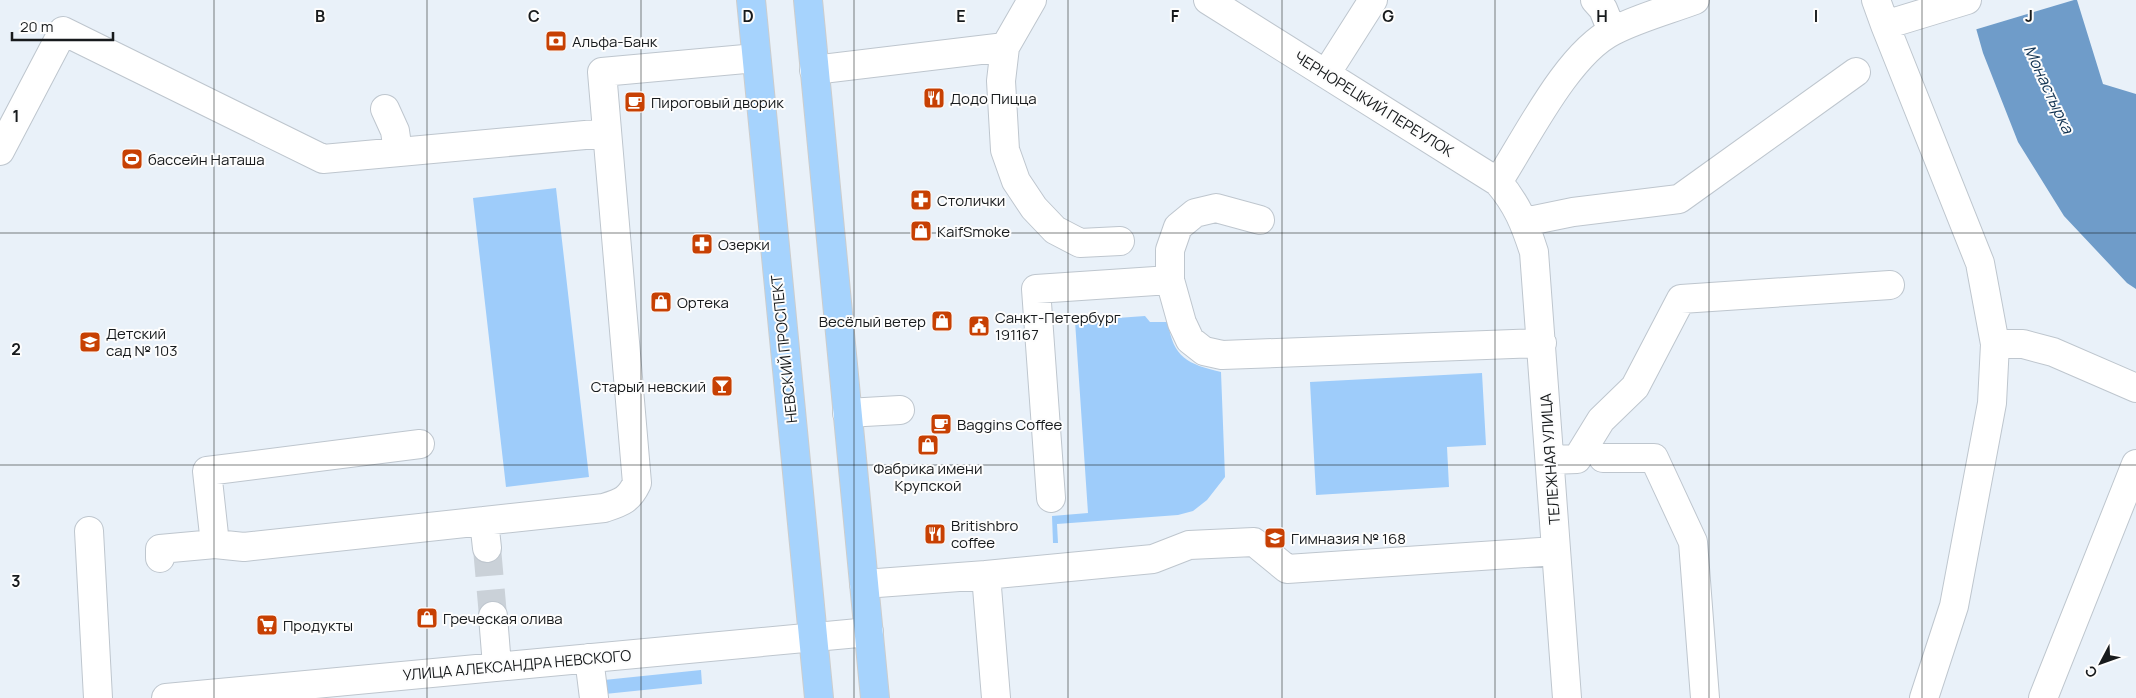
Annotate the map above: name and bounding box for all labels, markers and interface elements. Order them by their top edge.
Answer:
text: B [315,5,325,27]
text: C [528,5,540,27]
text: D [742,5,754,27]
text: E [956,5,966,27]
text: F [1171,5,1180,27]
text: G [1382,5,1394,27]
text: H [1596,5,1608,27]
text: I [1814,5,1818,27]
text: J [2025,5,2033,27]
scale bar [12,10,114,42]
text: 20 m [20,16,53,37]
bank icon: Альфа-Банк [544,29,568,53]
place label: Альфа-Банк [572,31,658,52]
water label: Монастырка [2019,41,2080,138]
street label: ЧЕРНОРЕЦКИЙ ПЕРЕУЛОК [1290,46,1458,162]
restaurant icon: Додо Пицца [922,86,946,110]
place label: Додо Пицца [950,88,1037,109]
cafe icon: Пироговый дворик [623,90,647,114]
place label: Пироговый дворик [651,92,784,113]
text: 1 [12,105,20,127]
sports icon: бассейн Наташа [120,147,144,171]
place label: бассейн Наташа [148,149,265,170]
pharmacy icon: Столички [909,188,933,212]
place label: Столички [937,190,1005,211]
shop icon: KaifSmoke [909,219,933,243]
place label: KaifSmoke [937,221,1010,242]
pharmacy icon: Озерки [690,232,714,256]
place label: Озерки [718,234,770,255]
street label: НЕВСКИЙ ПРОСПЕКТ [766,274,802,424]
shop icon: Ортека [649,290,673,314]
place label: Ортека [677,292,729,313]
place label: Санкт-Петербург 191167 [995,307,1121,345]
shop icon: Весёлый ветер [930,309,954,333]
place label: Весёлый ветер [819,311,926,332]
public building icon: Санкт-Петербург 191167 [967,314,991,338]
place label: Детский сад № 103 [106,323,177,361]
school or university icon: Детский сад № 103 [78,330,102,354]
text: 2 [11,338,21,360]
bar icon: Старый невский [710,374,734,398]
place label: Старый невский [591,376,706,397]
street label: ТЕЛЕЖНАЯ УЛИЦА [1535,392,1565,525]
cafe icon: Baggins Coffee [929,412,953,436]
place label: Baggins Coffee [957,414,1063,435]
shop icon: Фабрика имени Крупской [916,433,940,457]
place label: Фабрика имени Крупской [874,458,983,496]
place label: Britishbro coffee [951,515,1019,553]
restaurant icon: Britishbro coffee [923,522,947,546]
school or university icon: Гимназия № 168 [1263,526,1287,550]
place label: Гимназия № 168 [1291,528,1406,549]
text: 3 [11,570,21,592]
shop icon: Греческая олива [415,606,439,630]
place label: Греческая олива [443,608,563,629]
supermarket icon: Продукты [255,613,279,637]
place label: Продукты [283,615,353,636]
north arrow [2076,638,2126,688]
street label: УЛИЦА АЛЕКСАНДРА НЕВСКОГО [402,645,632,685]
text: С [2080,662,2101,682]

